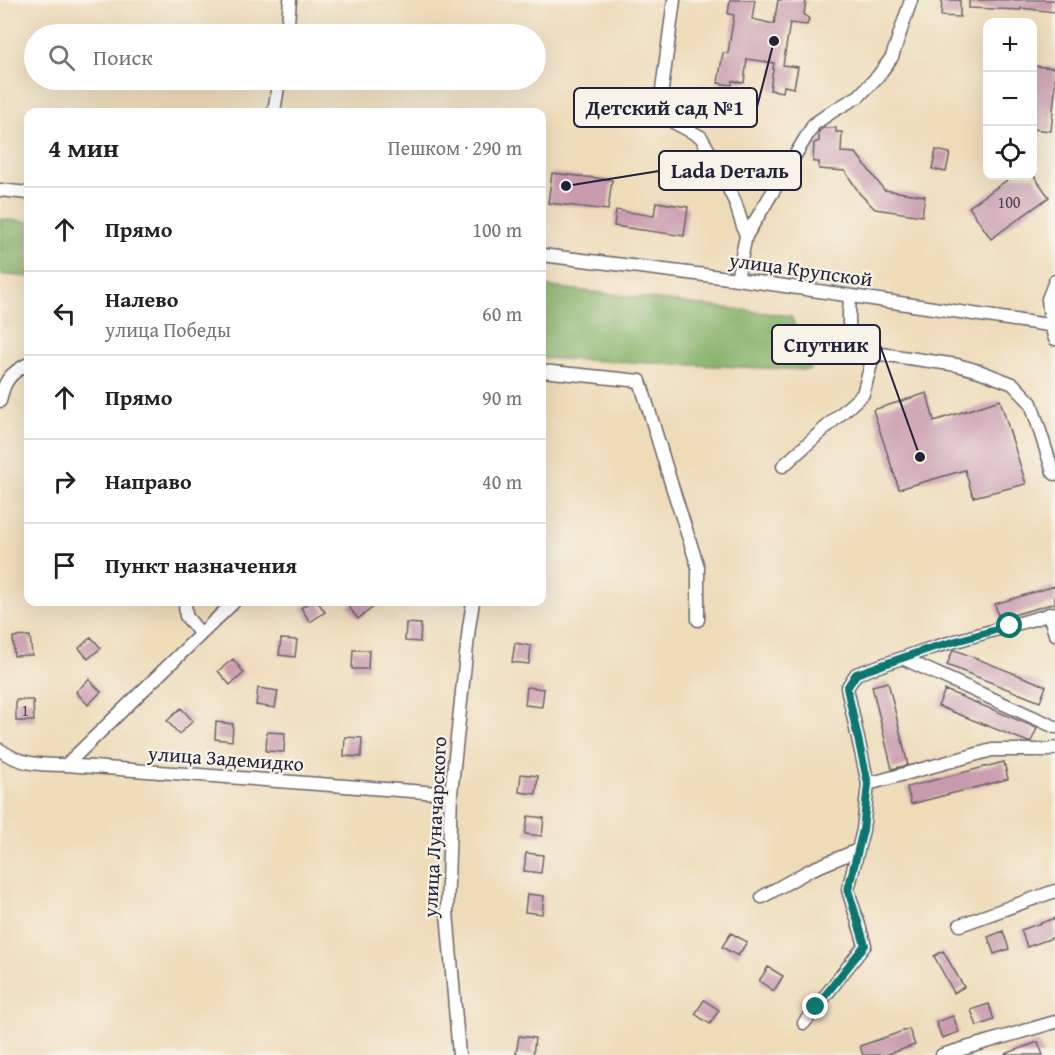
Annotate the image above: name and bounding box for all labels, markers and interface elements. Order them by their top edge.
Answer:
map controls [983,18,1037,180]
button: + [983,18,1037,72]
search box [24,24,546,90]
icon: search [45,41,78,74]
text: Поиск [93,41,153,73]
button: − [983,72,1037,126]
callout: Детский сад №1 [574,88,757,127]
text: Детский сад №1 [585,92,744,123]
button: locate [983,126,1037,180]
text: 4 мин [48,128,119,167]
text: Пешком · 290 m [388,133,522,162]
callout: Lada Dеталь [659,151,801,190]
text: Lada Dеталь [671,155,789,186]
house number: 100 [997,190,1021,214]
icon: ahead [48,213,81,246]
text: Прямо [105,213,172,245]
text: 100 m [472,215,522,244]
street label: улица Крупской [727,244,875,293]
text: Налево [105,283,178,315]
icon: left [48,297,81,330]
text: 60 m [482,299,522,328]
text: улица Победы [105,315,231,344]
callout: Спутник [772,325,880,364]
text: Спутник [784,329,869,360]
icon: ahead [48,381,81,414]
text: Прямо [105,381,172,413]
text: 90 m [482,383,522,412]
icon: right [48,465,81,498]
text: Направо [105,465,192,497]
text: 40 m [482,467,522,496]
icon: arrive [48,549,81,582]
text: Пункт назначения [105,549,297,581]
route start [996,612,1022,638]
house number: 1 [21,698,29,722]
street label: улица Луначарского [415,736,453,919]
street label: улица Задемидко [146,738,305,778]
route end [802,993,828,1019]

